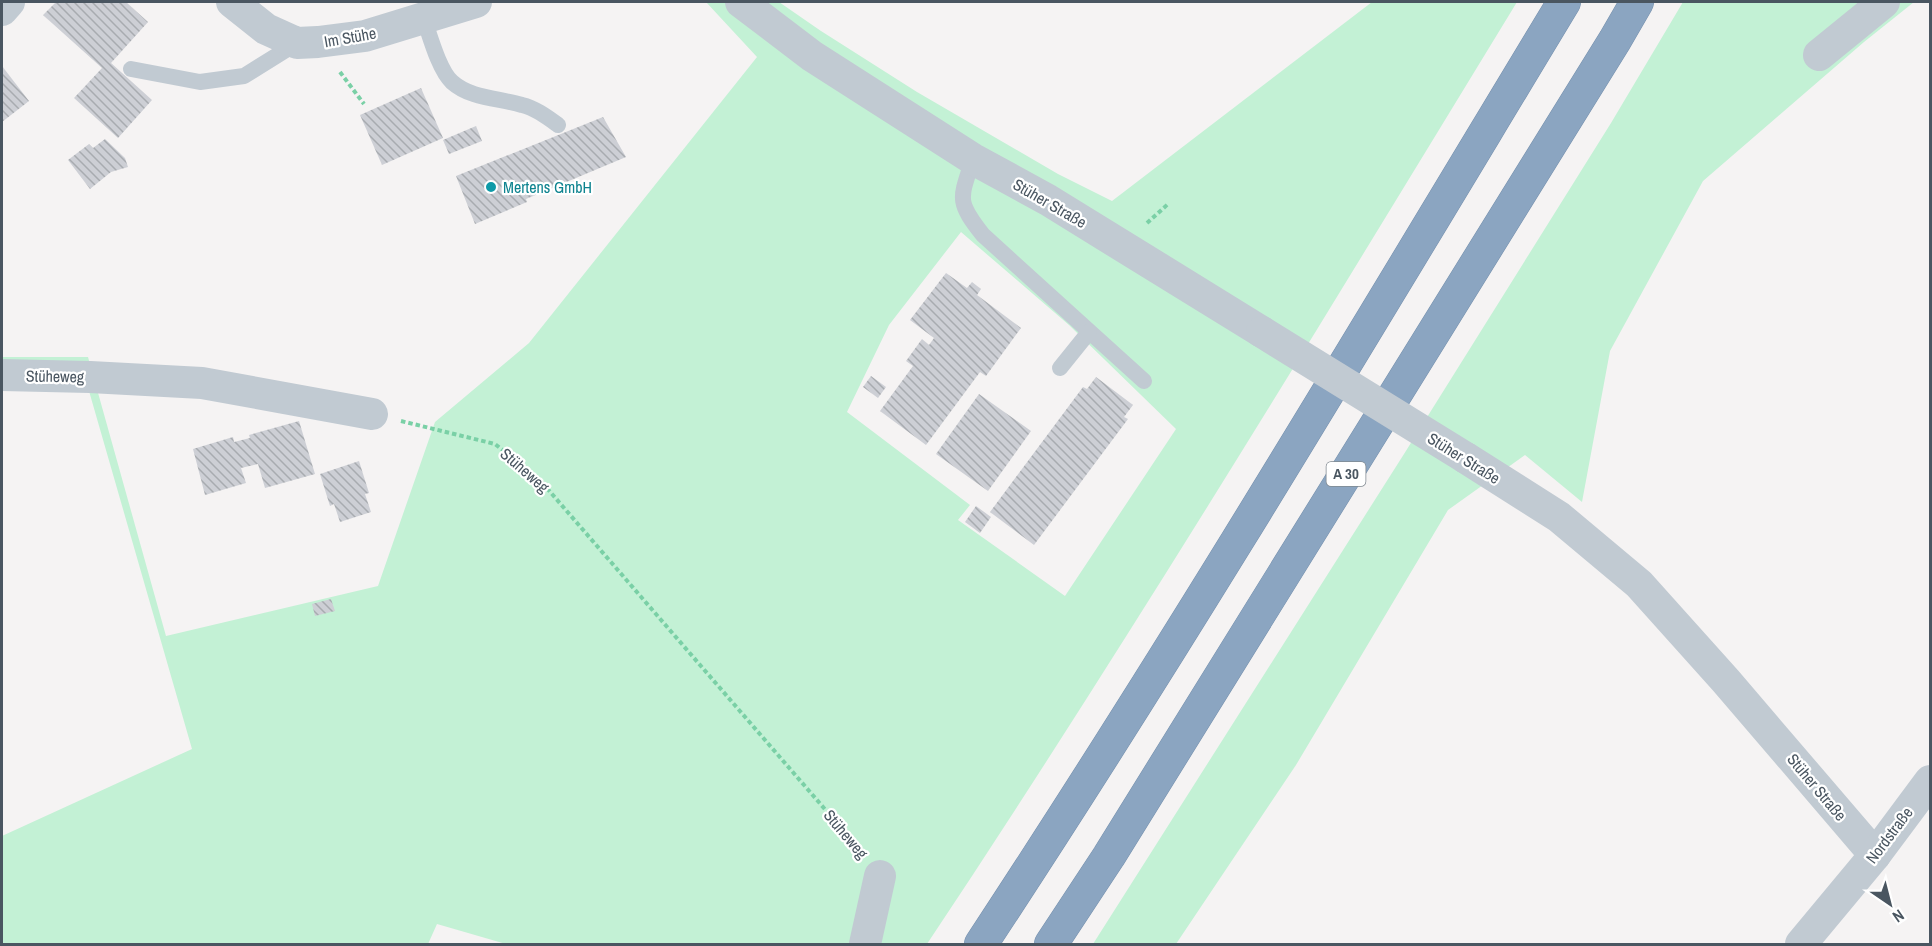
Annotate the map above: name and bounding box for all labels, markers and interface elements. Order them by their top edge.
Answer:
street label: Im Stühe [322,22,378,52]
street label: Stüher Straße [1009,173,1091,233]
place label: Mertens GmbH [503,176,592,198]
marker: Mertens GmbH [484,180,498,194]
street label: Stüheweg [26,364,85,388]
street label: Stüher Straße [1424,427,1504,489]
street label: Stüheweg [496,443,555,498]
road number: A 30 [1326,462,1366,486]
street label: Stüher Straße [1782,749,1852,825]
street label: Nordstraße [1860,802,1918,868]
street label: Stüheweg [819,805,874,864]
north arrow [1860,874,1920,934]
text: N [1888,905,1909,928]

